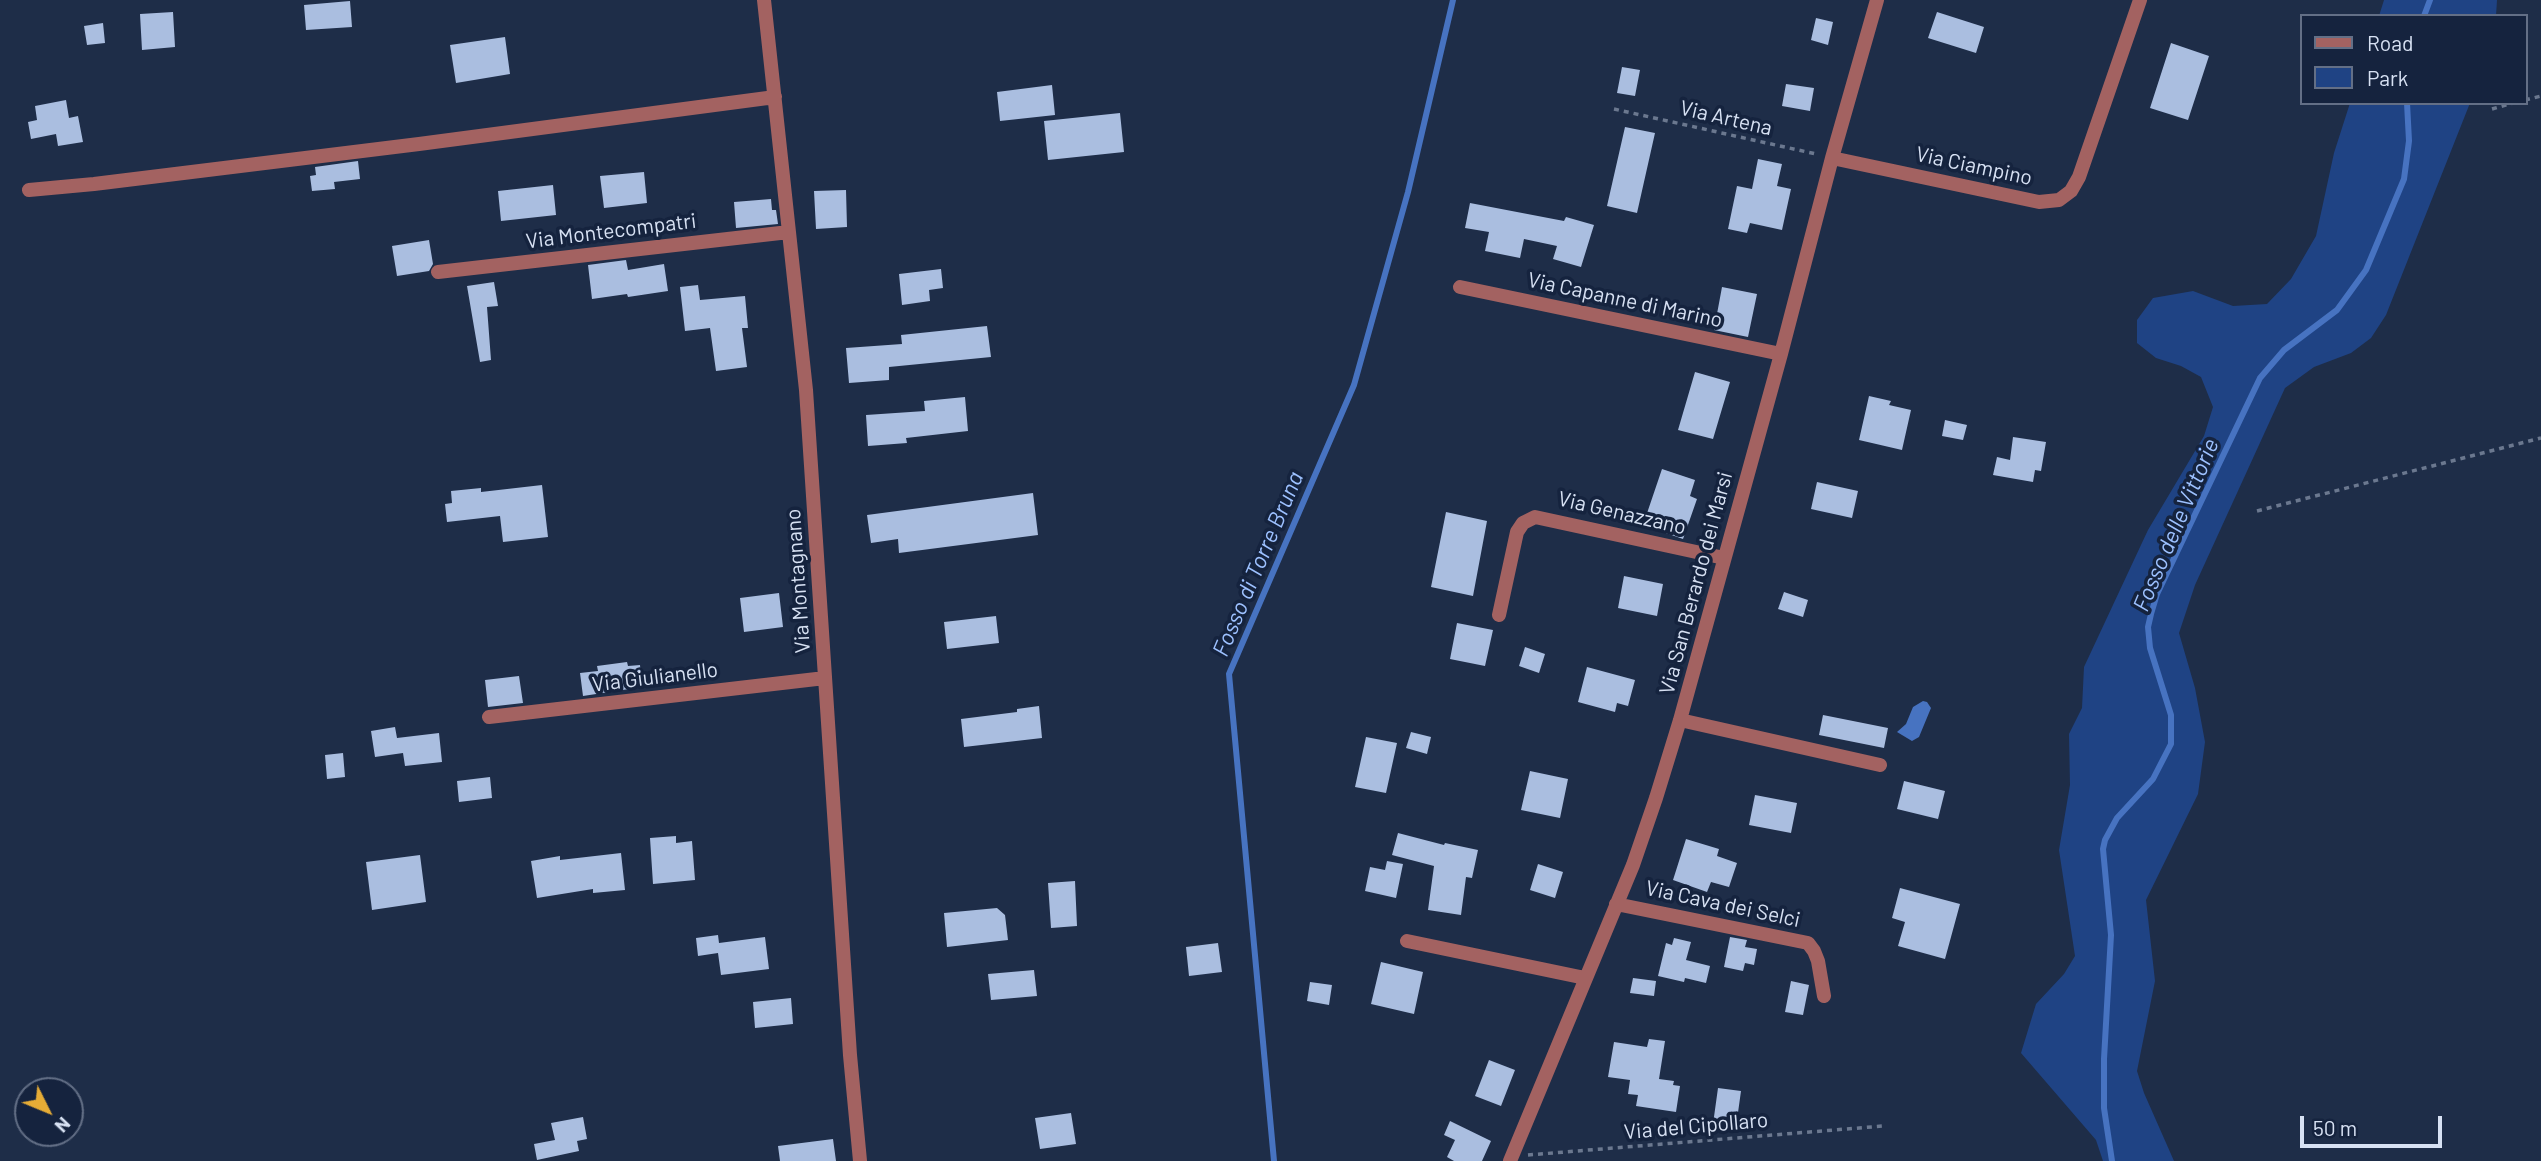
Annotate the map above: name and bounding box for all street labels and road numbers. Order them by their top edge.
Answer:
street label: Via Artena [1677,95,1775,141]
street label: Via Ciampino [1913,141,2035,191]
street label: Via Montecompatri [524,208,698,254]
street label: Via Capanne di Marino [1525,267,1725,333]
street label: Via San Berardo dei Marsi [1654,469,1738,697]
street label: Via Genazzano [1555,486,1689,540]
street label: Via Montagnano [780,508,816,654]
street label: Via Giulianello [591,657,719,697]
street label: Via Cava dei Selci [1643,875,1803,933]
street label: Via del Cipollaro [1623,1107,1769,1145]

